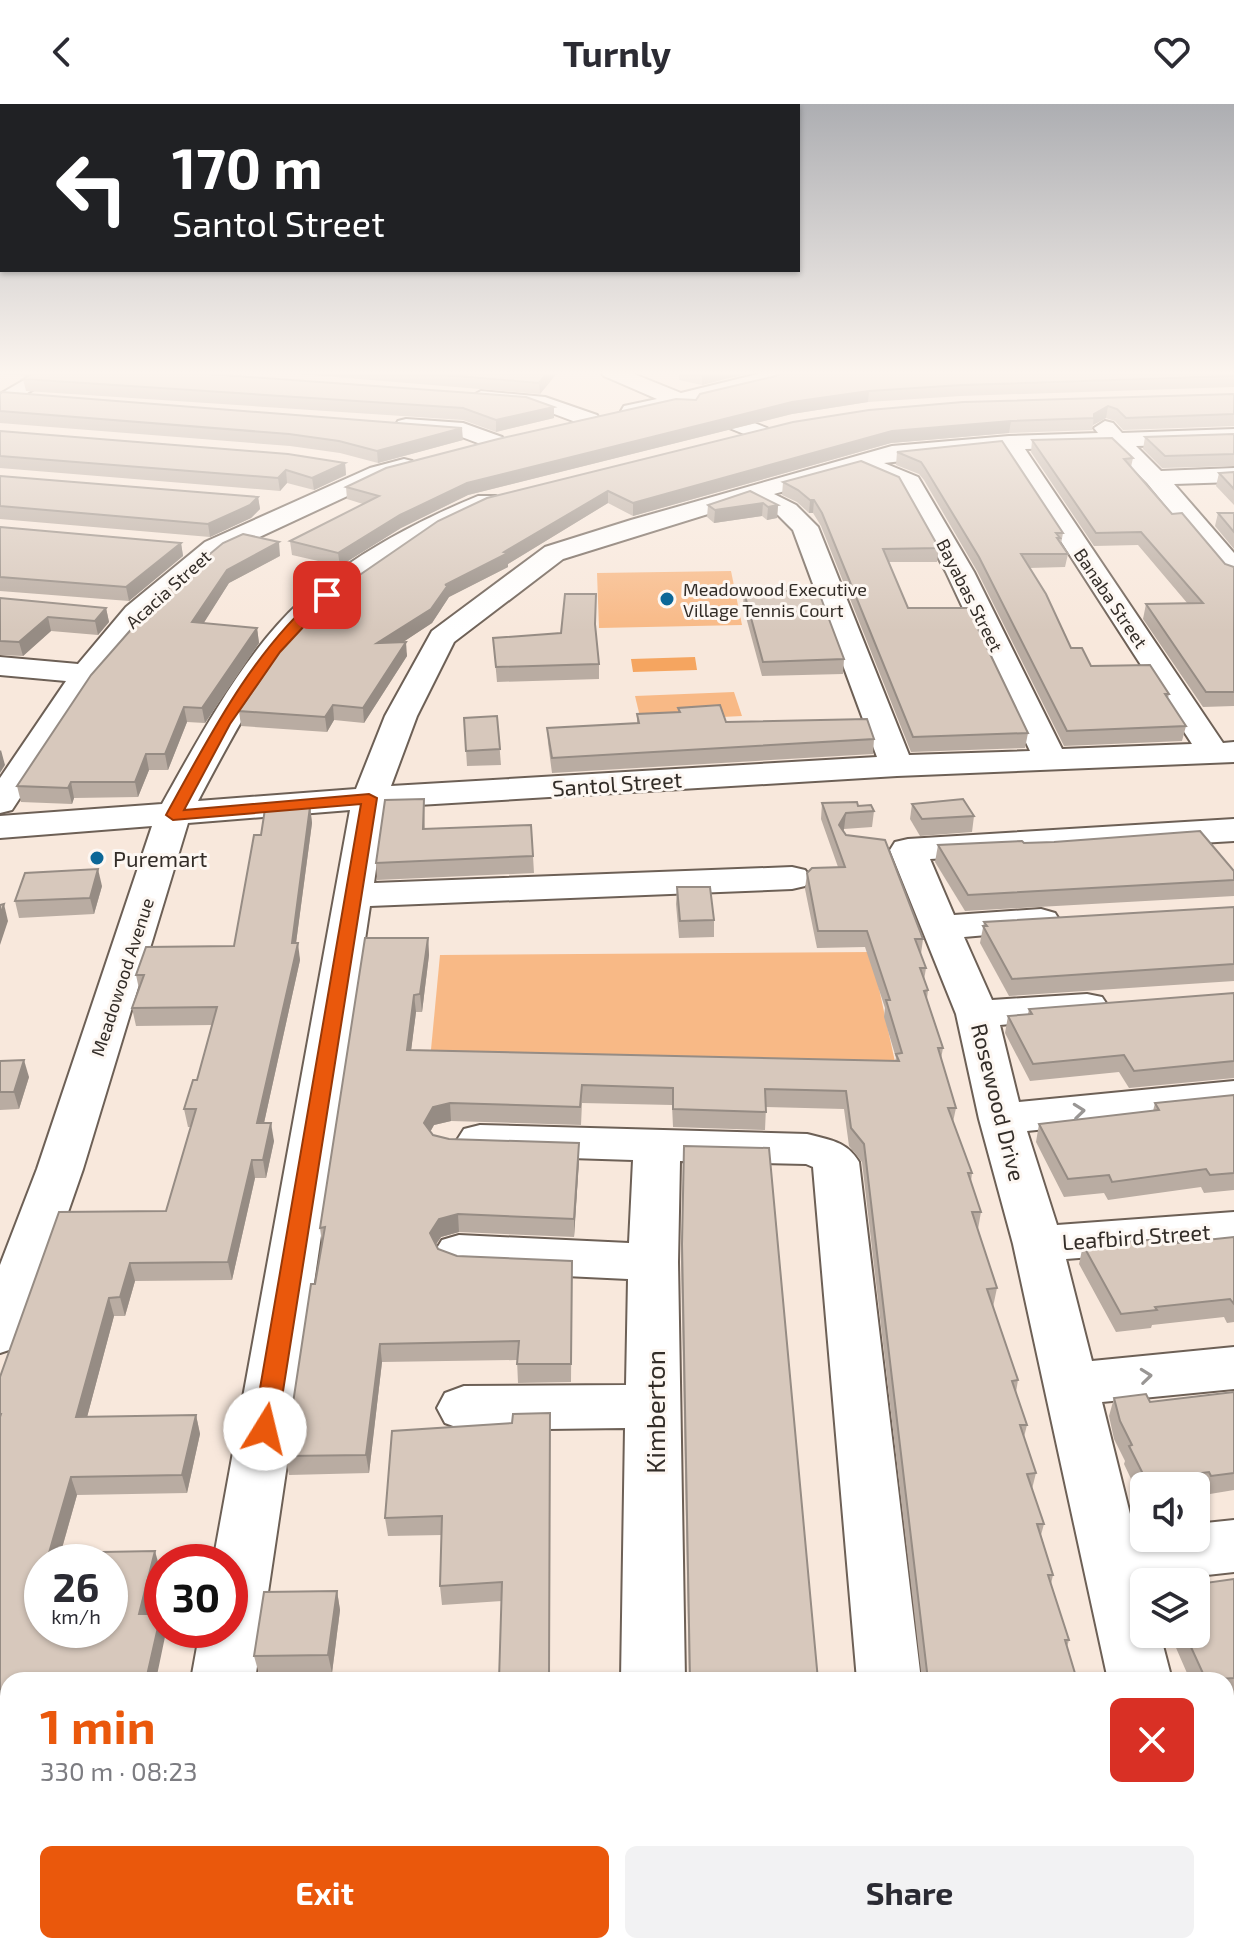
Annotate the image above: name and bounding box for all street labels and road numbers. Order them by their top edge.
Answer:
street label: Bayabas Street [932,535,1008,655]
street label: Banaba Street [1070,544,1153,652]
street label: Acacia Street [121,545,215,633]
street label: Santol Street [551,765,683,801]
street label: Meadowood Avenue [86,895,158,1059]
street label: Rosewood Drive [967,1020,1031,1184]
street label: Leafbird Street [1061,1218,1211,1254]
street label: Kimberton [639,1350,670,1474]

